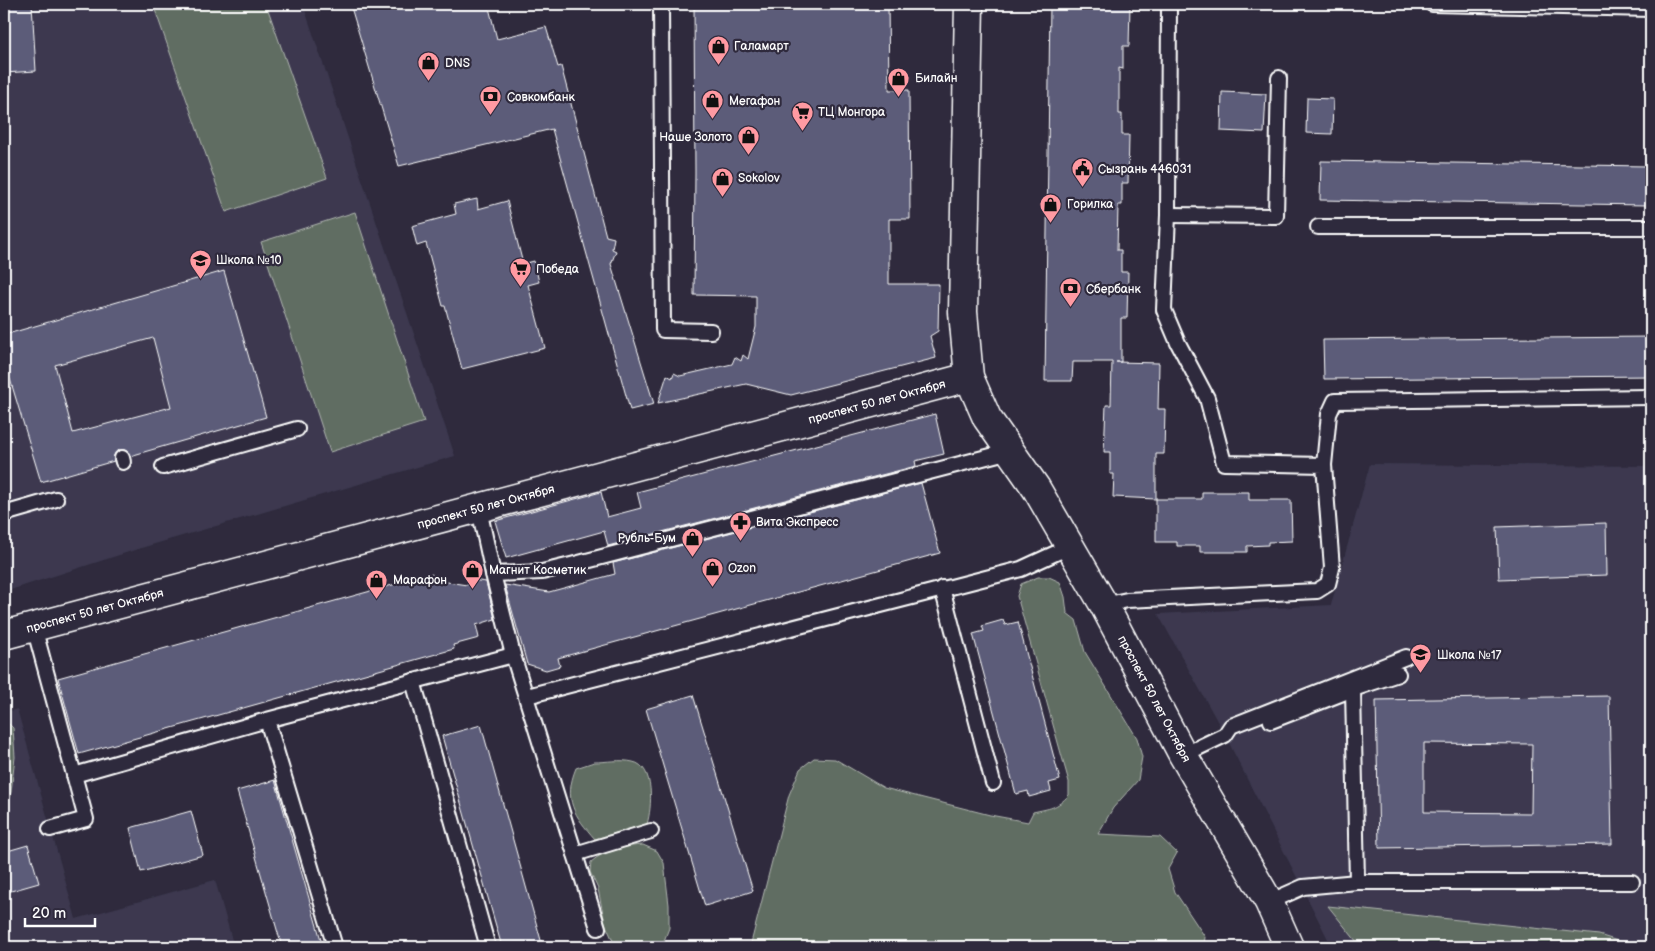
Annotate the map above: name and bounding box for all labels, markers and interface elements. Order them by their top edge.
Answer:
shop icon: Галамарт [706,34,730,65]
place label: Галамарт [734,39,789,54]
shop icon: DNS [417,51,441,82]
place label: DNS [445,56,470,71]
shop icon: Билайн [887,66,911,97]
place label: Билайн [915,71,958,86]
bank icon: Совкомбанк [479,85,503,116]
shop icon: Мегафон [701,89,725,120]
place label: Совкомбанк [507,90,575,105]
place label: Мегафон [729,94,780,109]
supermarket icon: ТЦ Монгора [790,100,814,131]
place label: ТЦ Монгора [818,105,885,120]
shop icon: Наше Золото [736,125,760,156]
place label: Наше Золото [659,130,732,145]
public building icon: Сызрань 446031 [1070,157,1094,188]
place label: Сызрань 446031 [1098,162,1191,177]
shop icon: Sokolov [710,166,734,197]
place label: Sokolov [738,171,780,186]
shop icon: Горилка [1039,192,1063,223]
place label: Горилка [1067,197,1113,212]
school or university icon: Школа №10 [188,248,212,279]
place label: Школа №10 [216,253,282,268]
supermarket icon: Победа [508,257,532,288]
place label: Победа [536,262,579,277]
bank icon: Сбербанк [1058,277,1082,308]
place label: Сбербанк [1086,282,1142,297]
street label: проспект 50 лет Октября [807,376,948,428]
street label: проспект 50 лет Октября [416,481,557,533]
pharmacy icon: Вита Экспресс [728,510,752,541]
place label: Вита Экспресс [756,515,838,530]
shop icon: Рубль-Бум [680,526,704,557]
place label: Рубль-Бум [617,531,676,546]
shop icon: Ozon [700,556,724,587]
shop icon: Магнит Косметик [461,558,485,589]
place label: Ozon [728,561,756,576]
place label: Магнит Косметик [489,563,587,578]
shop icon: Марафон [365,568,389,599]
place label: Марафон [393,573,447,588]
street label: проспект 50 лет Октября [25,585,166,637]
street label: проспект 50 лет Октября [1114,633,1194,765]
school or university icon: Школа №17 [1409,643,1433,674]
place label: Школа №17 [1437,648,1502,663]
scale bar [25,896,95,928]
text: 20 m [32,904,66,923]

